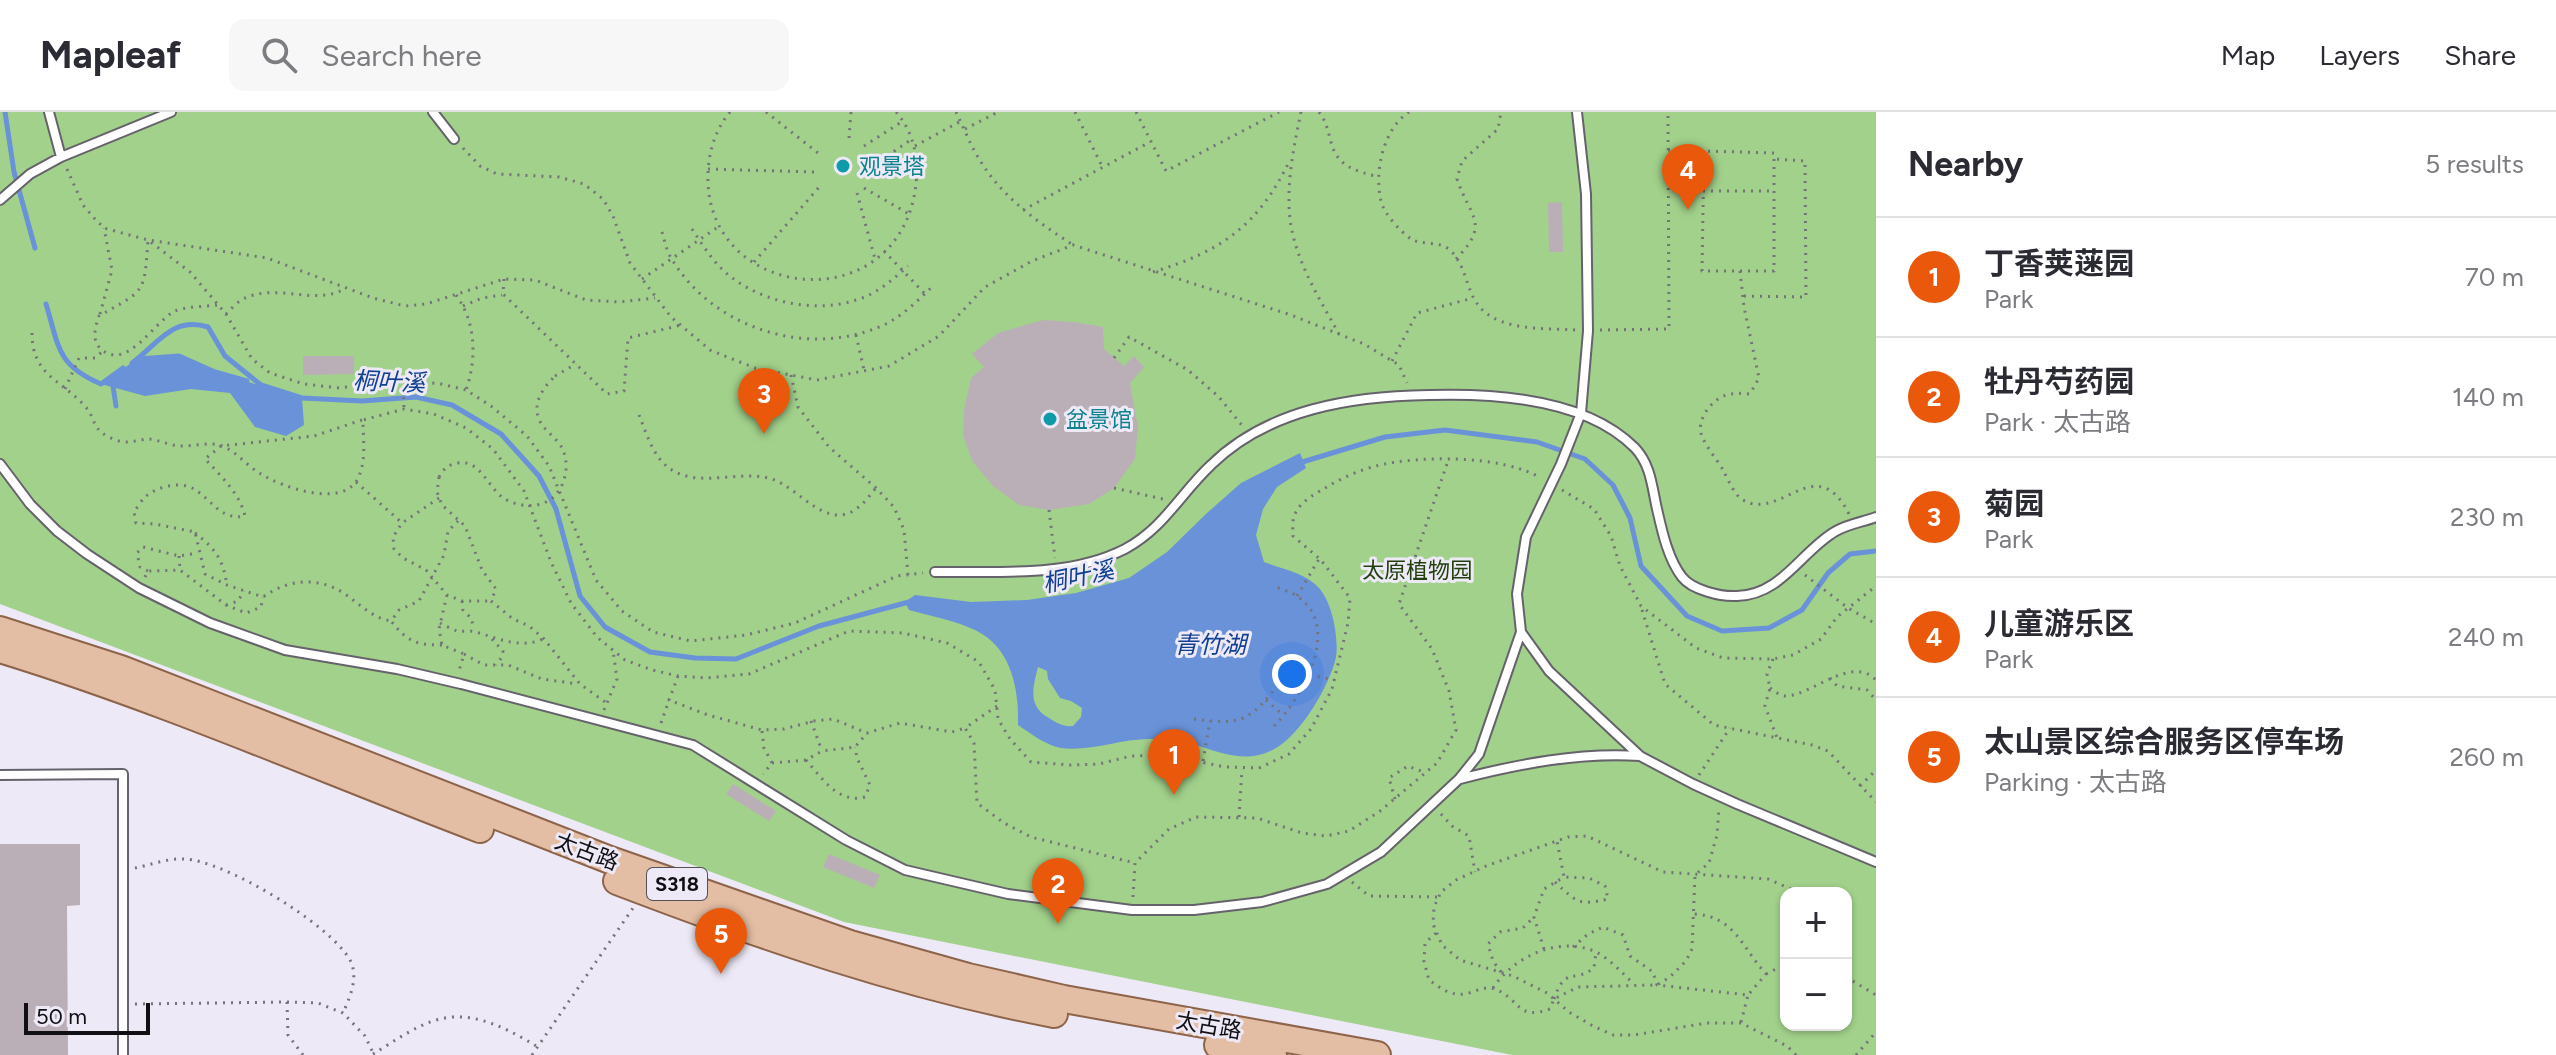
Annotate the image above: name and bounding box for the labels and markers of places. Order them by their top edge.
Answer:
pin: 4 [1662,144,1714,210]
place label: 观景塔 [859,153,925,180]
marker: 观景塔 [834,157,852,175]
pin: 3 [738,368,790,434]
place label: 盆景馆 [1066,406,1132,433]
marker: 盆景馆 [1041,410,1059,428]
pin: 1 [1148,729,1200,795]
pin: 2 [1032,858,1084,924]
pin: 5 [695,908,747,974]

